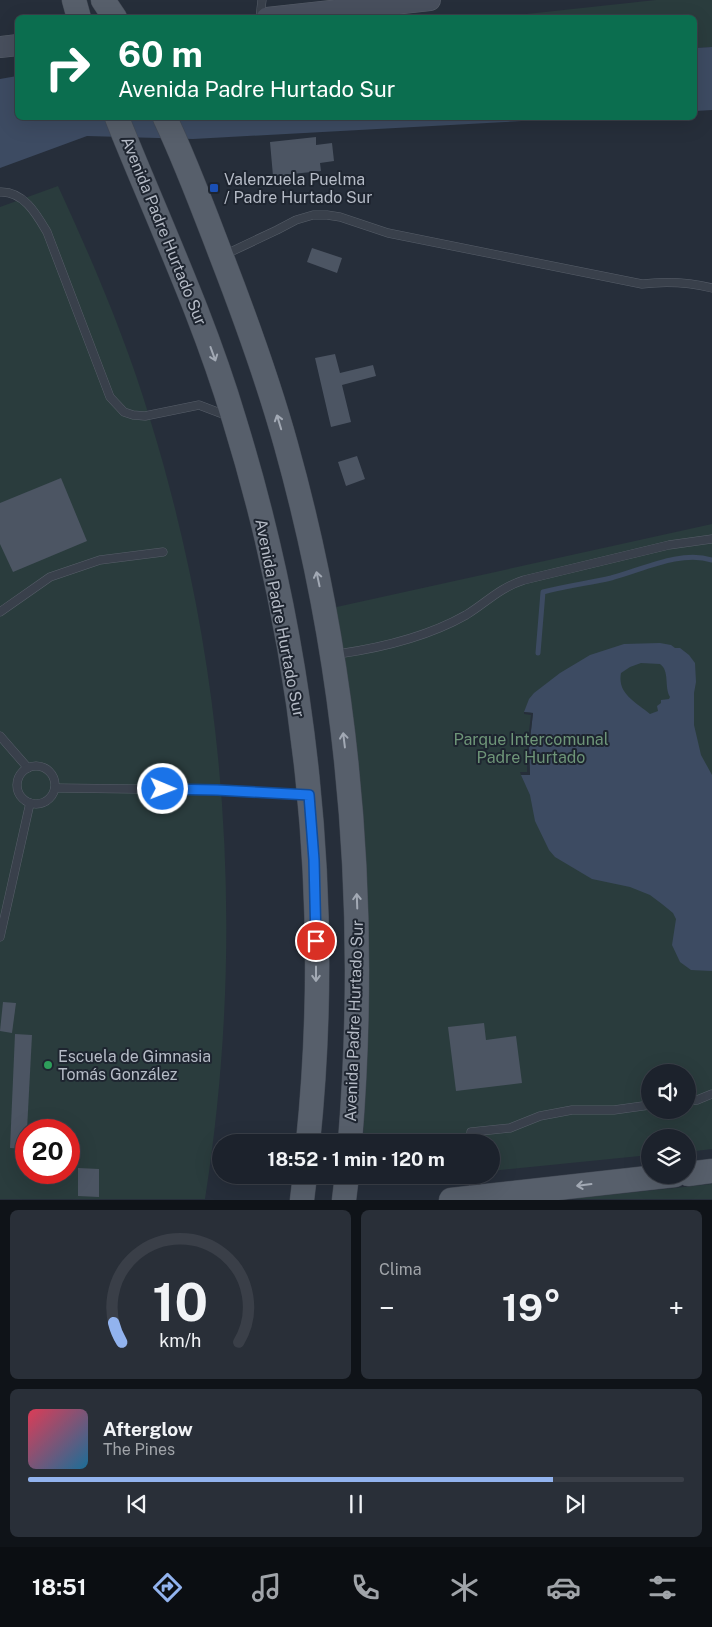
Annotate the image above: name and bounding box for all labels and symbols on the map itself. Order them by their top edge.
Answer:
street label: Avenida Padre Hurtado Sur [117,134,211,328]
place label: Valenzuela Puelma / Padre Hurtado Sur [224,170,372,207]
marker: Valenzuela Puelma / Padre Hurtado Sur [208,182,220,194]
one-way arrow [209,346,218,361]
one-way arrow [273,414,283,430]
street label: Avenida Padre Hurtado Sur [251,517,309,719]
one-way arrow [313,572,323,588]
park label: Parque Intercomunal Padre Hurtado [453,730,609,767]
one-way arrow [339,732,349,748]
position arrow [136,762,188,814]
one-way arrow [352,894,362,910]
pin [295,920,337,962]
street label: Avenida Padre Hurtado Sur [341,920,367,1122]
one-way arrow [311,965,321,981]
place label: Escuela de Gimnasia Tomás González [58,1047,211,1084]
marker: Escuela de Gimnasia Tomás González [42,1059,54,1071]
speed limit sign: 20 [15,1119,80,1184]
one-way arrow [576,1180,592,1190]

